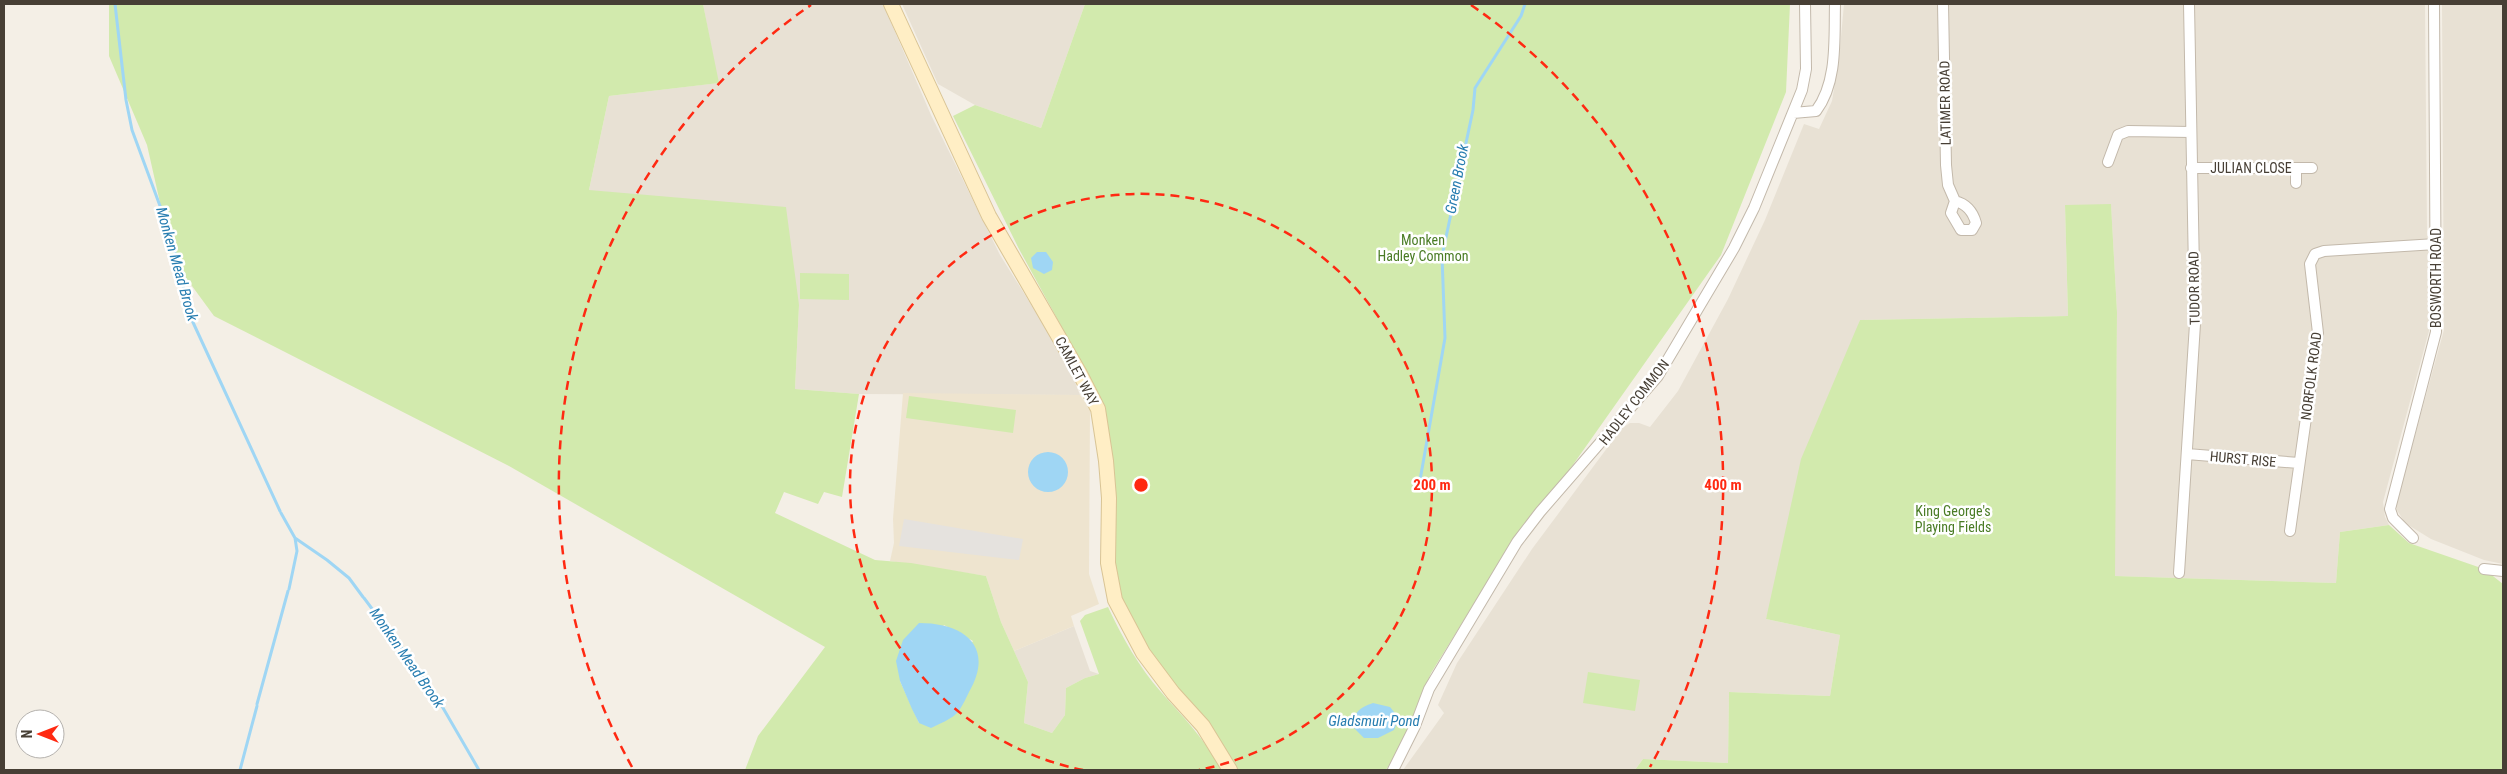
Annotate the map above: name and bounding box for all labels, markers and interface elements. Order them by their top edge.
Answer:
street label: LATIMER ROAD [1936,61,1954,145]
water label: Green Brook [1441,142,1473,215]
street label: JULIAN CLOSE [2210,160,2292,176]
water label: Monken Mead Brook [152,205,202,324]
street label: BOSWORTH ROAD [2428,228,2444,328]
park label: Monken Hadley Common [1378,232,1468,264]
street label: TUDOR ROAD [2185,251,2203,325]
street label: NORFOLK ROAD [2298,331,2324,421]
street label: CAMLET WAY [1052,334,1102,409]
street label: HADLEY COMMON [1596,356,1672,448]
street label: HURST RISE [2209,448,2277,470]
centre of rings [1132,476,1150,494]
text: 200 m [1413,476,1451,494]
text: 400 m [1704,476,1742,494]
park label: King George's Playing Fields [1915,503,1991,535]
water label: Monken Mead Brook [366,605,448,712]
north arrow [15,709,65,759]
water label: Gladsmuir Pond [1328,712,1421,730]
text: N [19,730,35,738]

